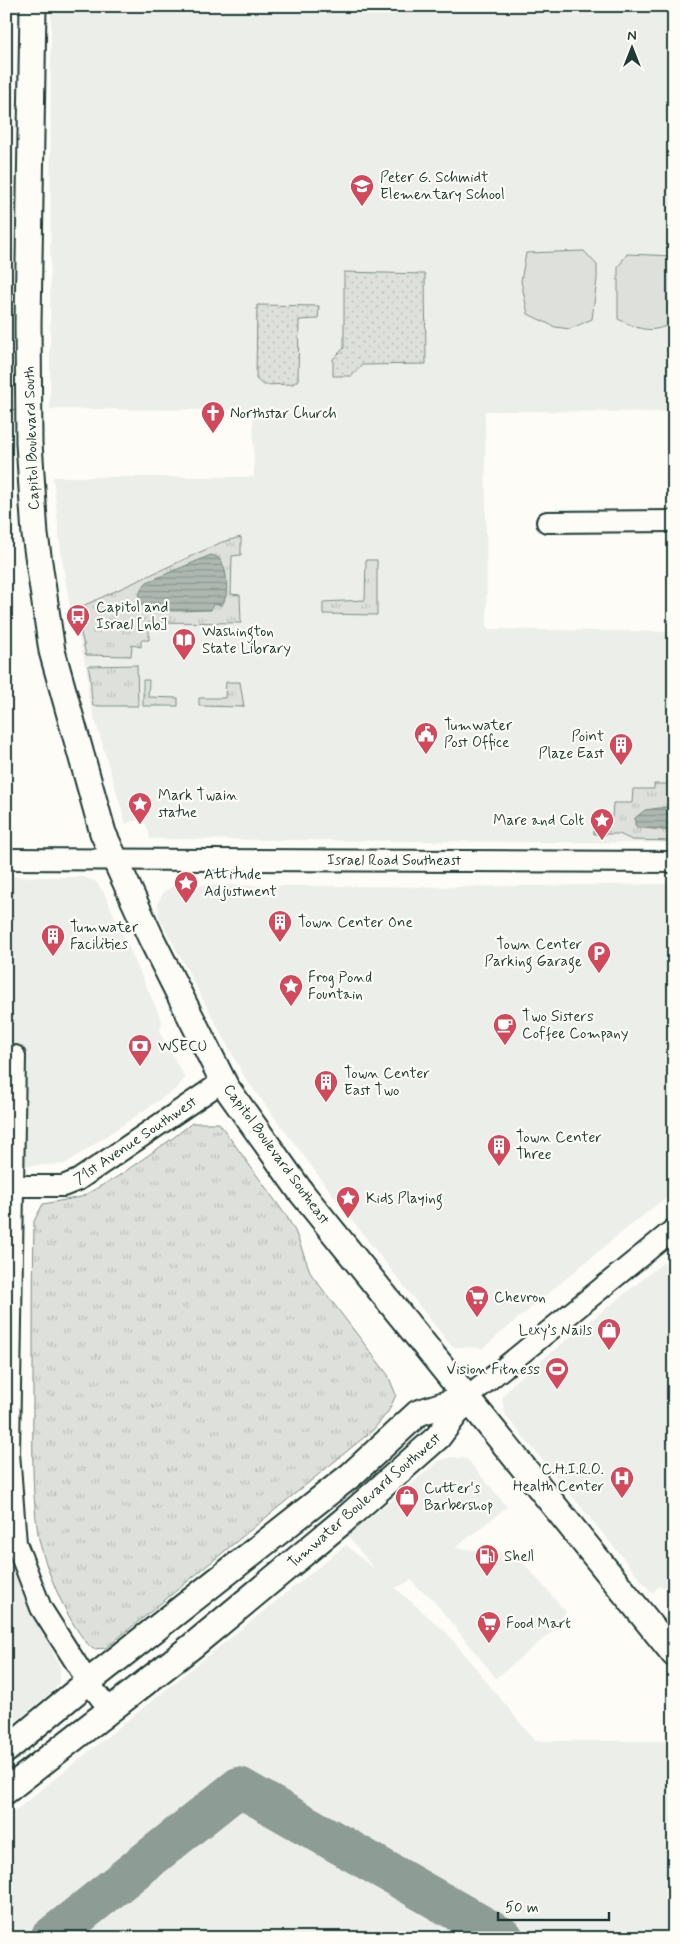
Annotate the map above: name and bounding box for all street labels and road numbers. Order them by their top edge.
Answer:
street label: Capitol Boulevard South [19,366,45,510]
street label: Israel Road Southeast [327,851,462,871]
street label: Capitol Boulevard Southeast [218,1080,334,1229]
street label: 71st Avenue Southwest [70,1092,202,1190]
street label: Tumwater Boulevard Southwest [284,1428,446,1573]

